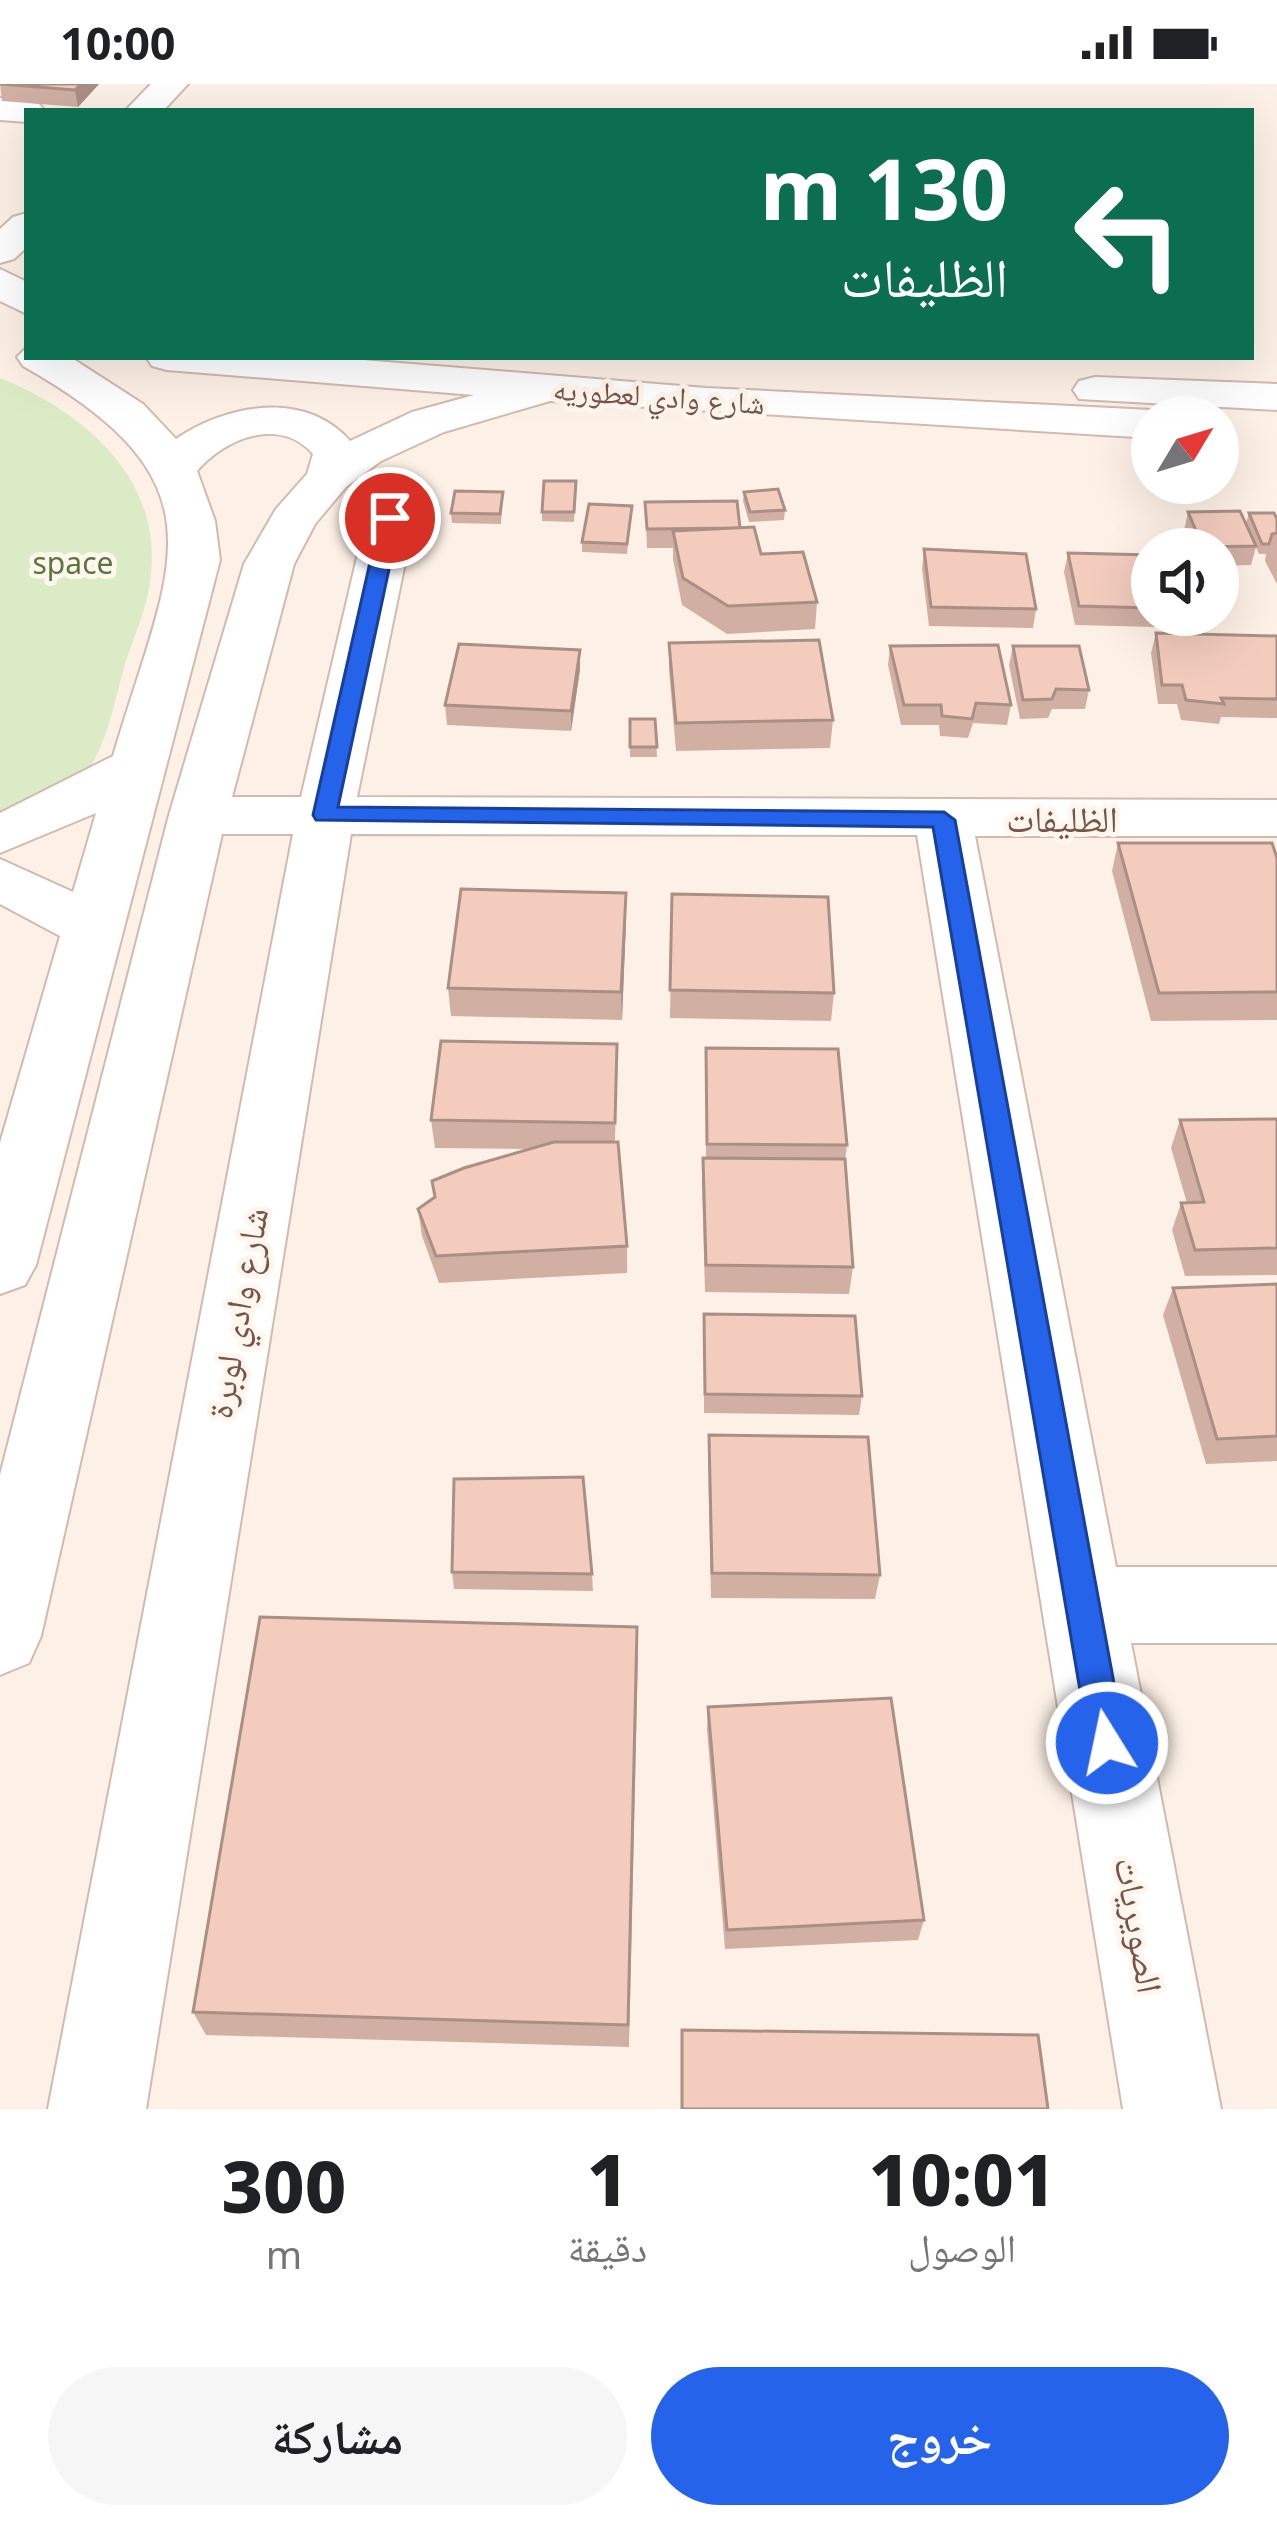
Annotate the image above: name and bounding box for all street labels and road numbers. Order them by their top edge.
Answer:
street label: شارع وادي لعطوريه [552,368,766,428]
street label: الظليفات [1006,794,1118,843]
street label: شارع وادي لوبرة [194,1204,284,1423]
street label: الصويريات [1103,1853,1176,1997]

